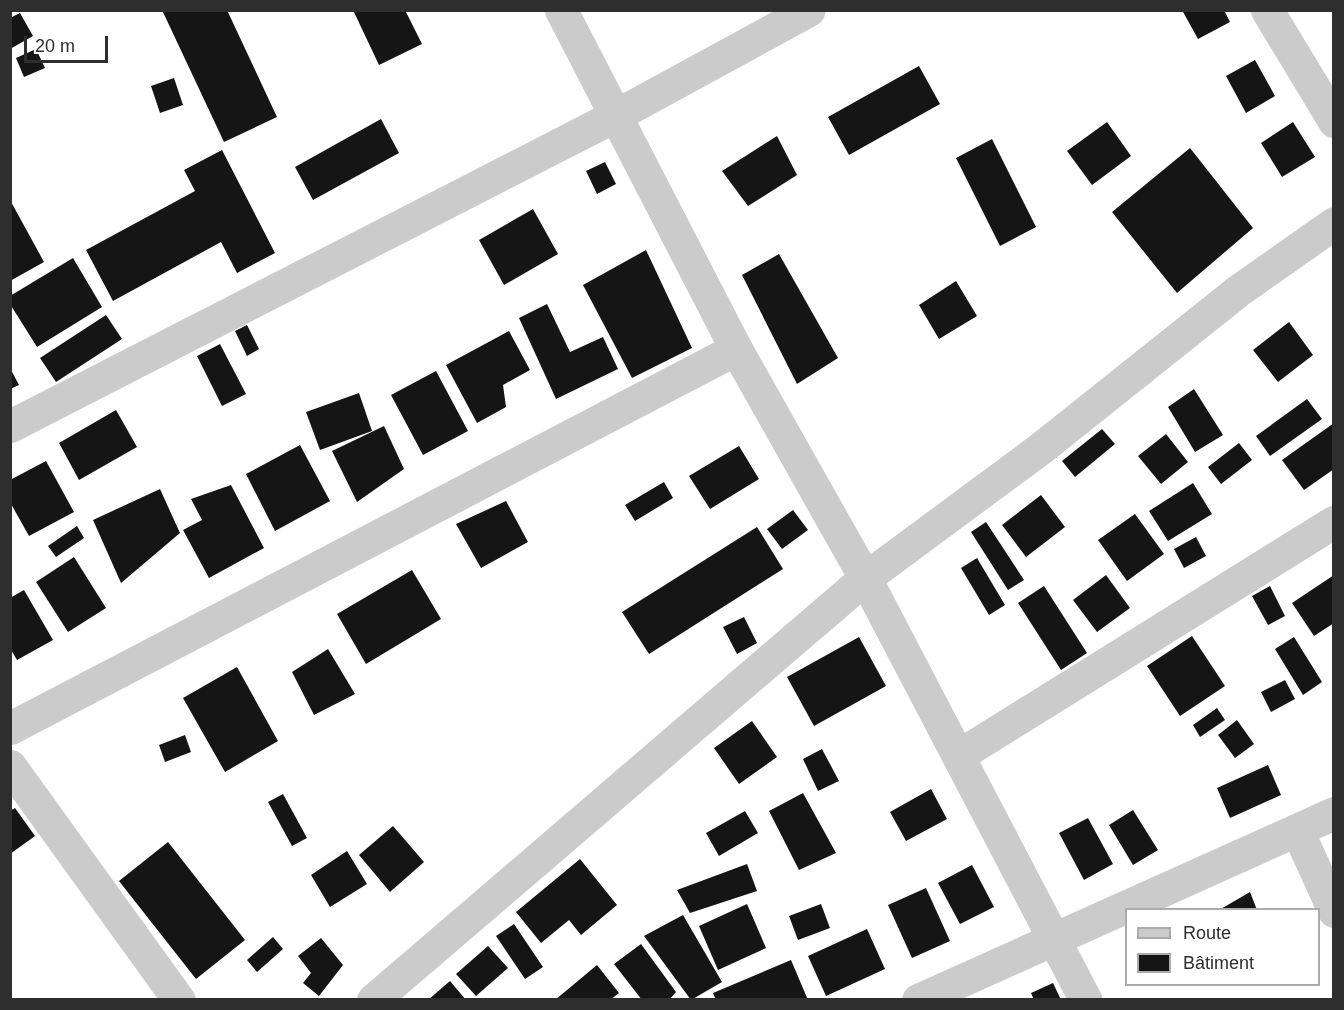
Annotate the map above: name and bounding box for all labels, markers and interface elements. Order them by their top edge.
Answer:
scale bar [27,24,111,62]
text: 20 m [35,36,75,56]
legend [1125,908,1320,986]
text: Route [1183,923,1231,943]
text: Bâtiment [1183,953,1254,973]

